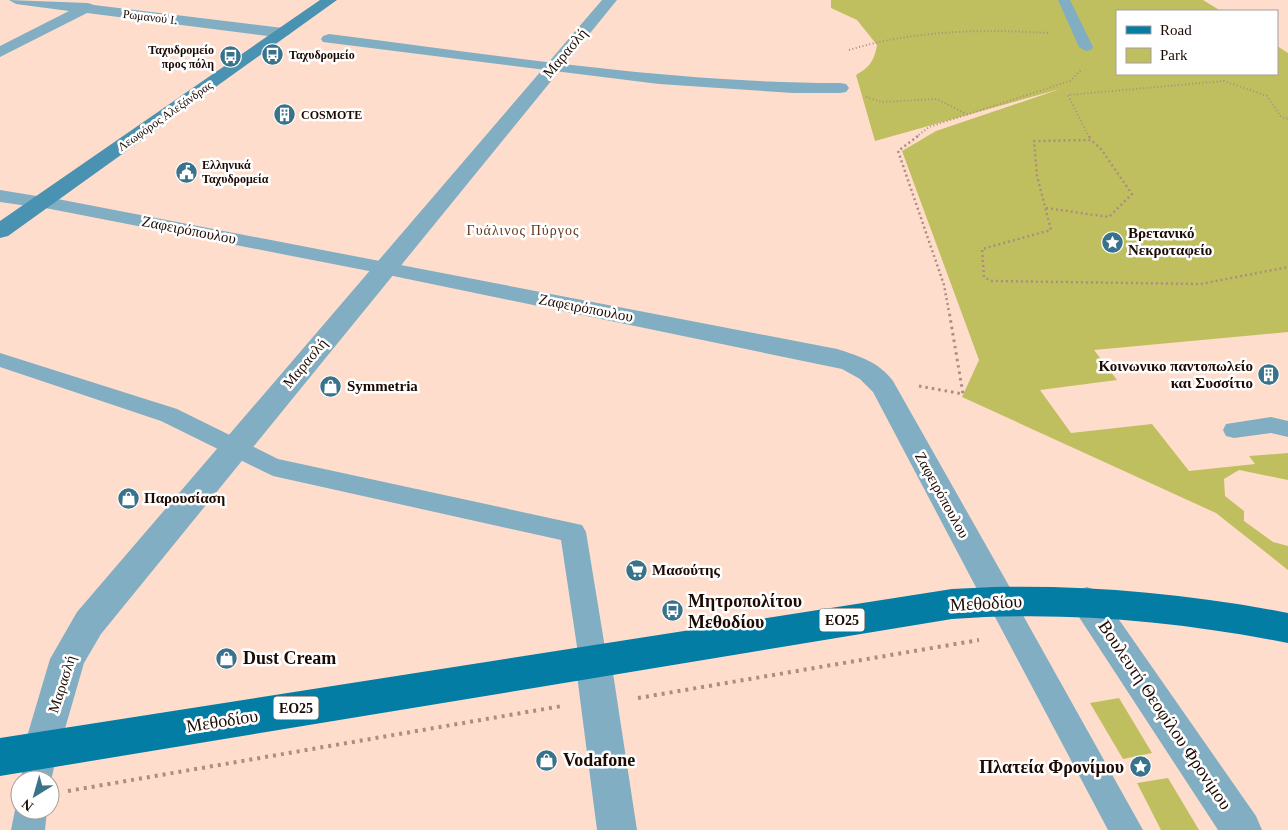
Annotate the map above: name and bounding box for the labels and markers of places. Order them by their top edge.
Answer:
place label: Ταχυδρομείο προς πόλη [148,43,214,71]
bus stop icon: Ταχυδρομείο [261,43,285,67]
bus stop icon: Ταχυδρομείο προς πόλη [218,45,242,69]
place label: Ταχυδρομείο [289,48,355,62]
building icon: COSMOTE [273,103,297,127]
place label: COSMOTE [301,108,362,122]
place label: Ελληνικά Ταχυδρομεία [202,158,269,186]
public building icon: Ελληνικά Ταχυδρομεία [174,160,198,184]
place label: Βρετανικό Νεκροταφείο [1128,225,1212,258]
place icon: Βρετανικό Νεκροταφείο [1100,230,1124,254]
place label: Κοινωνικο παντοπωλείο και Συσσίτιο [1098,358,1253,391]
building icon: Κοινωνικο παντοπωλείο και Συσσίτιο [1257,363,1281,387]
shop icon: Symmetria [319,374,343,398]
place label: Symmetria [347,378,418,394]
shop icon: Παρουσίαση [116,486,140,510]
place label: Παρουσίαση [144,490,225,506]
supermarket icon: Μασούτης [624,558,648,582]
place label: Μασούτης [652,562,720,578]
place label: Μητροπολίτου Μεθοδίου [688,591,802,632]
bus stop icon: Μητροπολίτου Μεθοδίου [660,599,684,623]
shop icon: Dust Cream [215,646,239,670]
place label: Dust Cream [243,648,336,668]
shop icon: Vodafone [535,748,559,772]
place label: Vodafone [563,750,635,770]
place icon: Πλατεία Φρονίμου [1128,755,1152,779]
place label: Πλατεία Φρονίμου [979,757,1124,777]

